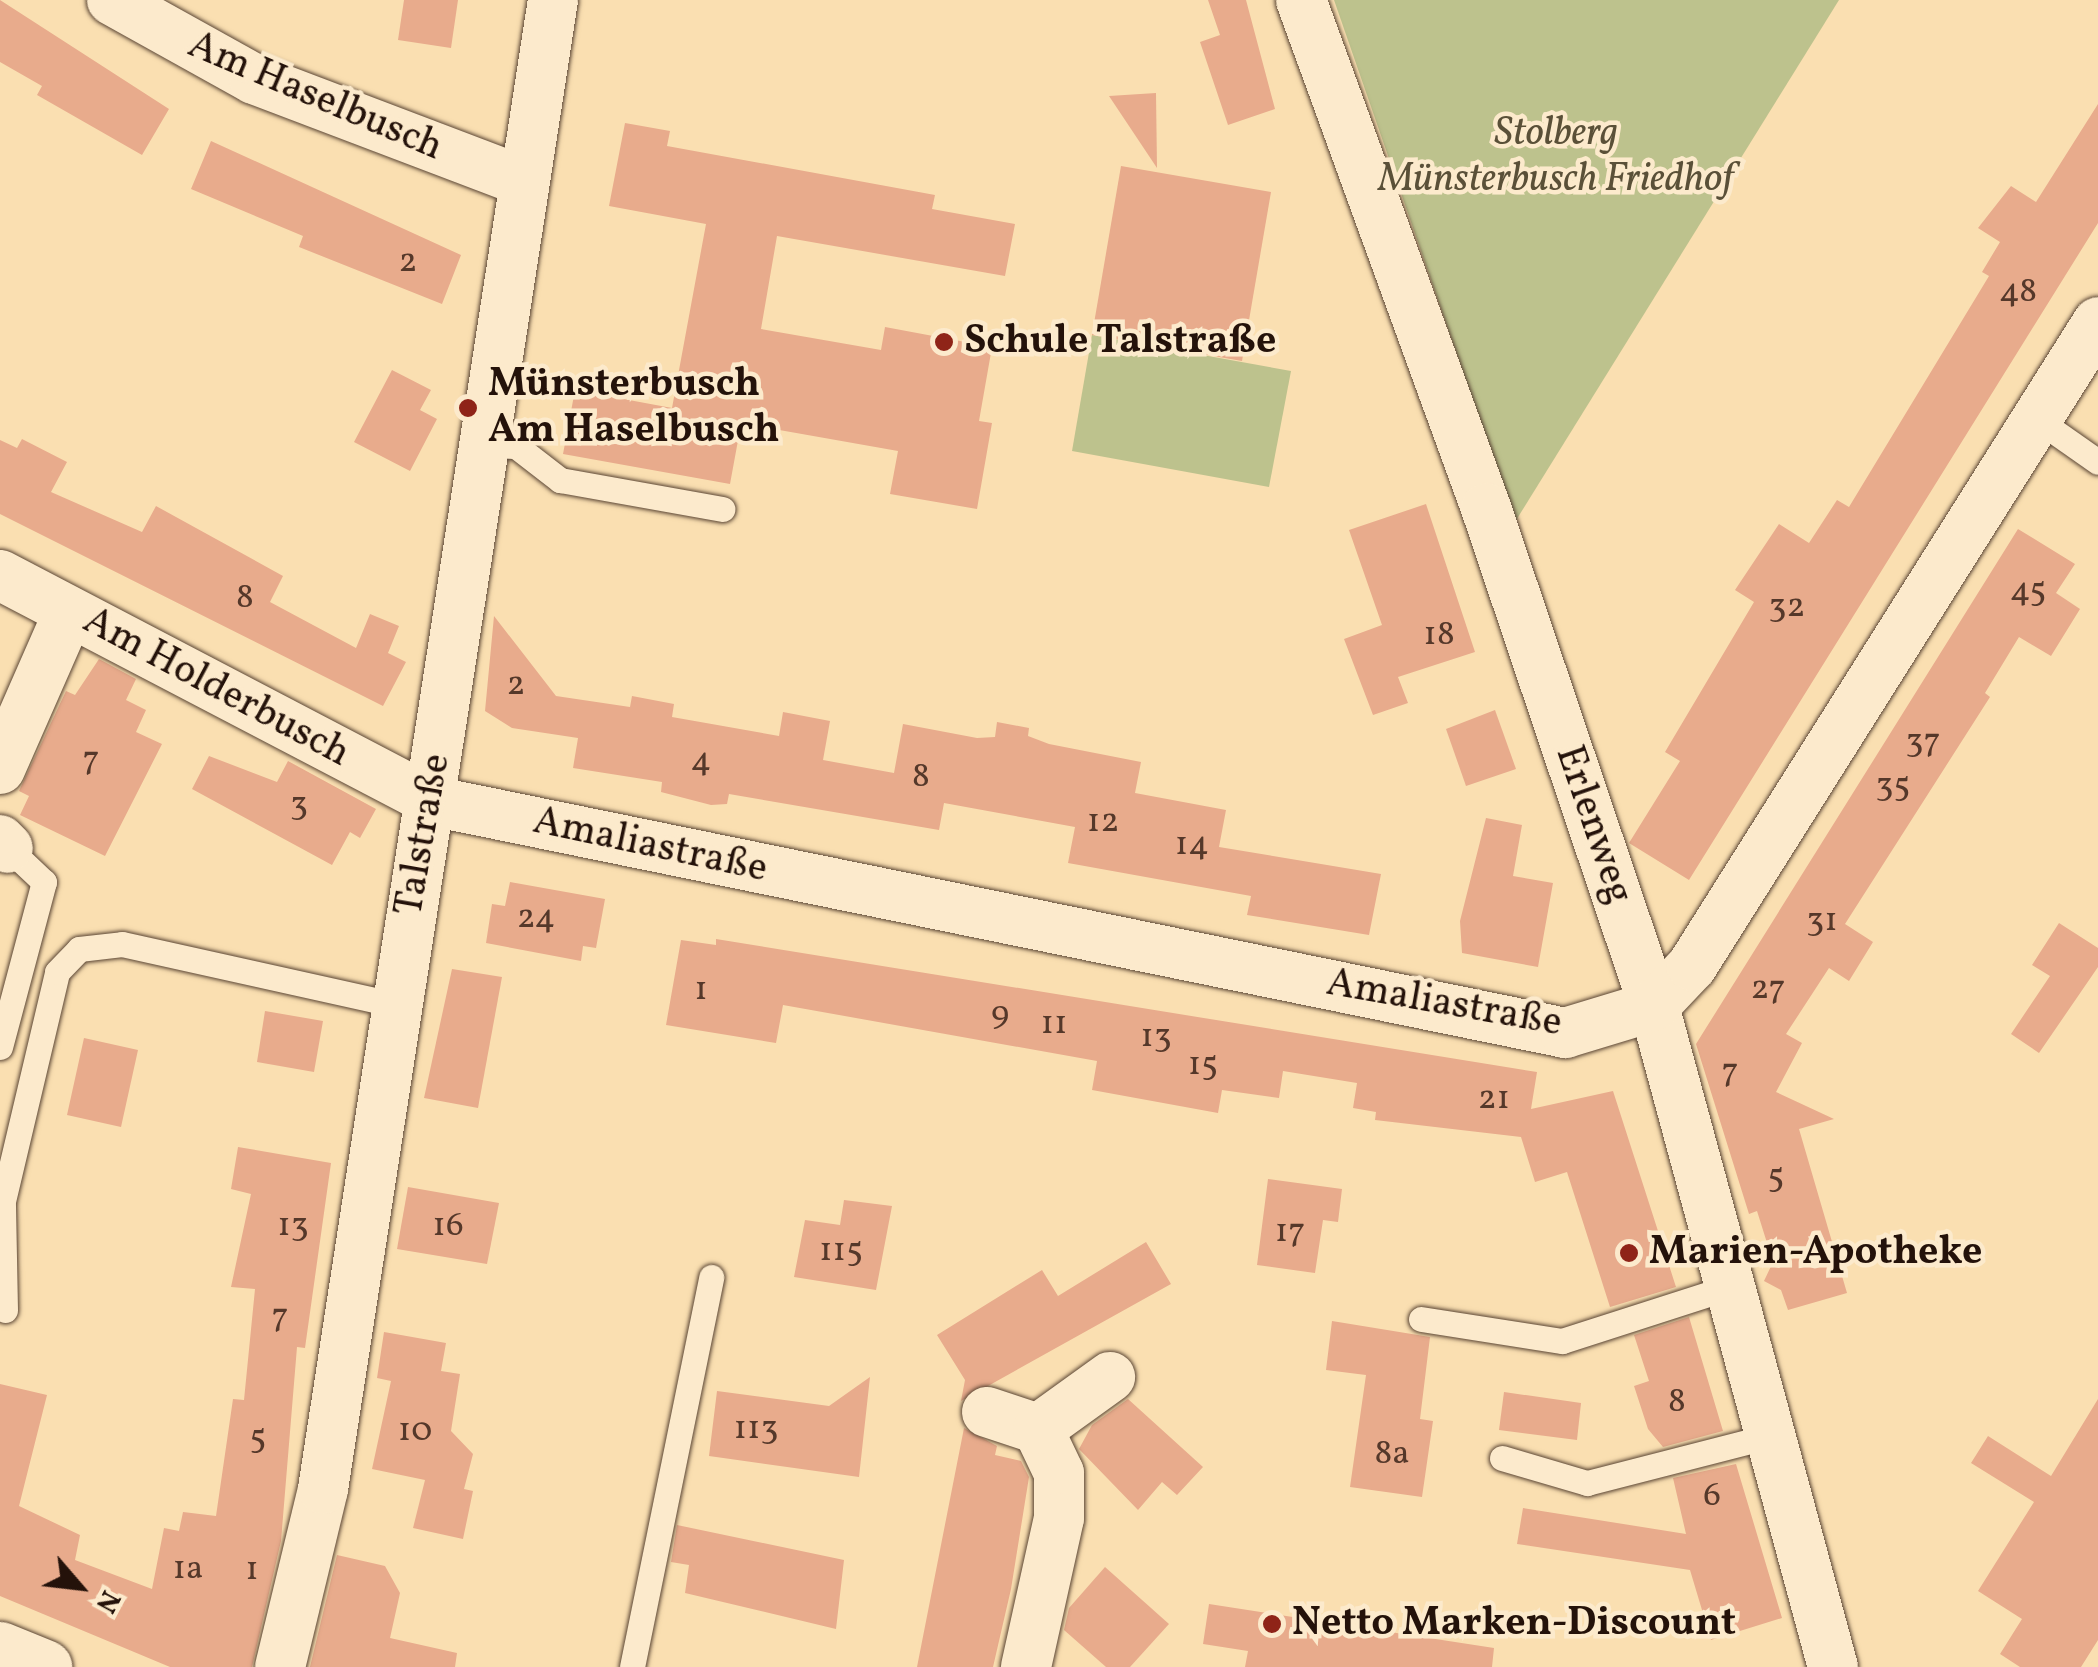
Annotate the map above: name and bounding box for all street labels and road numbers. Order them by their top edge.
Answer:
street label: Am Haselbusch [180,22,450,172]
street label: Am Holderbusch [74,598,358,778]
street label: Erlenweg [1544,740,1642,910]
street label: Talstraße [386,750,462,920]
street label: Amaliastraße [529,798,771,894]
street label: Amaliastraße [1323,960,1565,1048]

